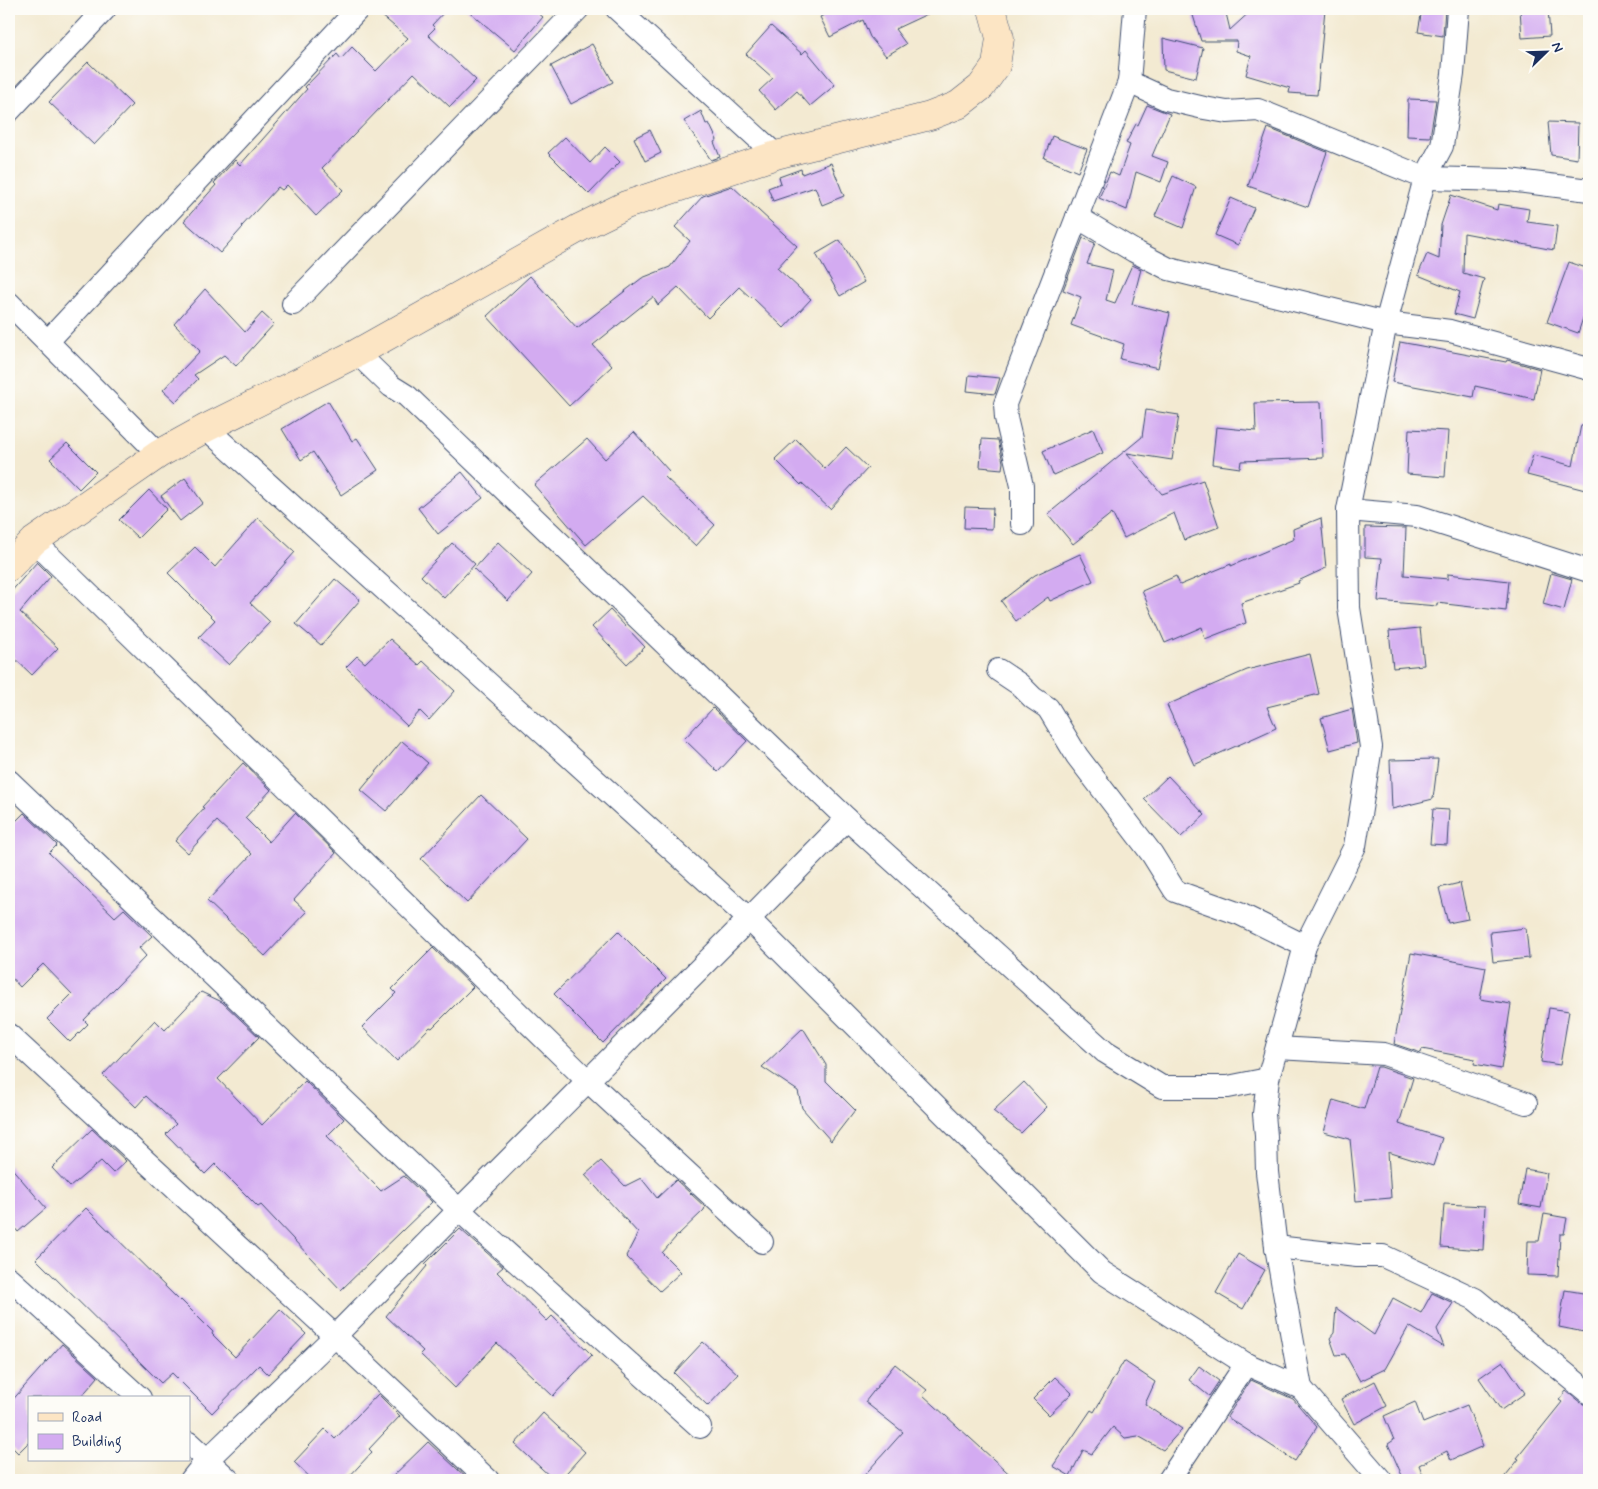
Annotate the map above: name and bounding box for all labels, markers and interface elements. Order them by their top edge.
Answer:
north arrow [1520,28,1570,78]
text: N [1547,40,1567,55]
legend [28,1396,190,1462]
text: Road [72,1408,102,1428]
text: Building [72,1432,122,1453]

